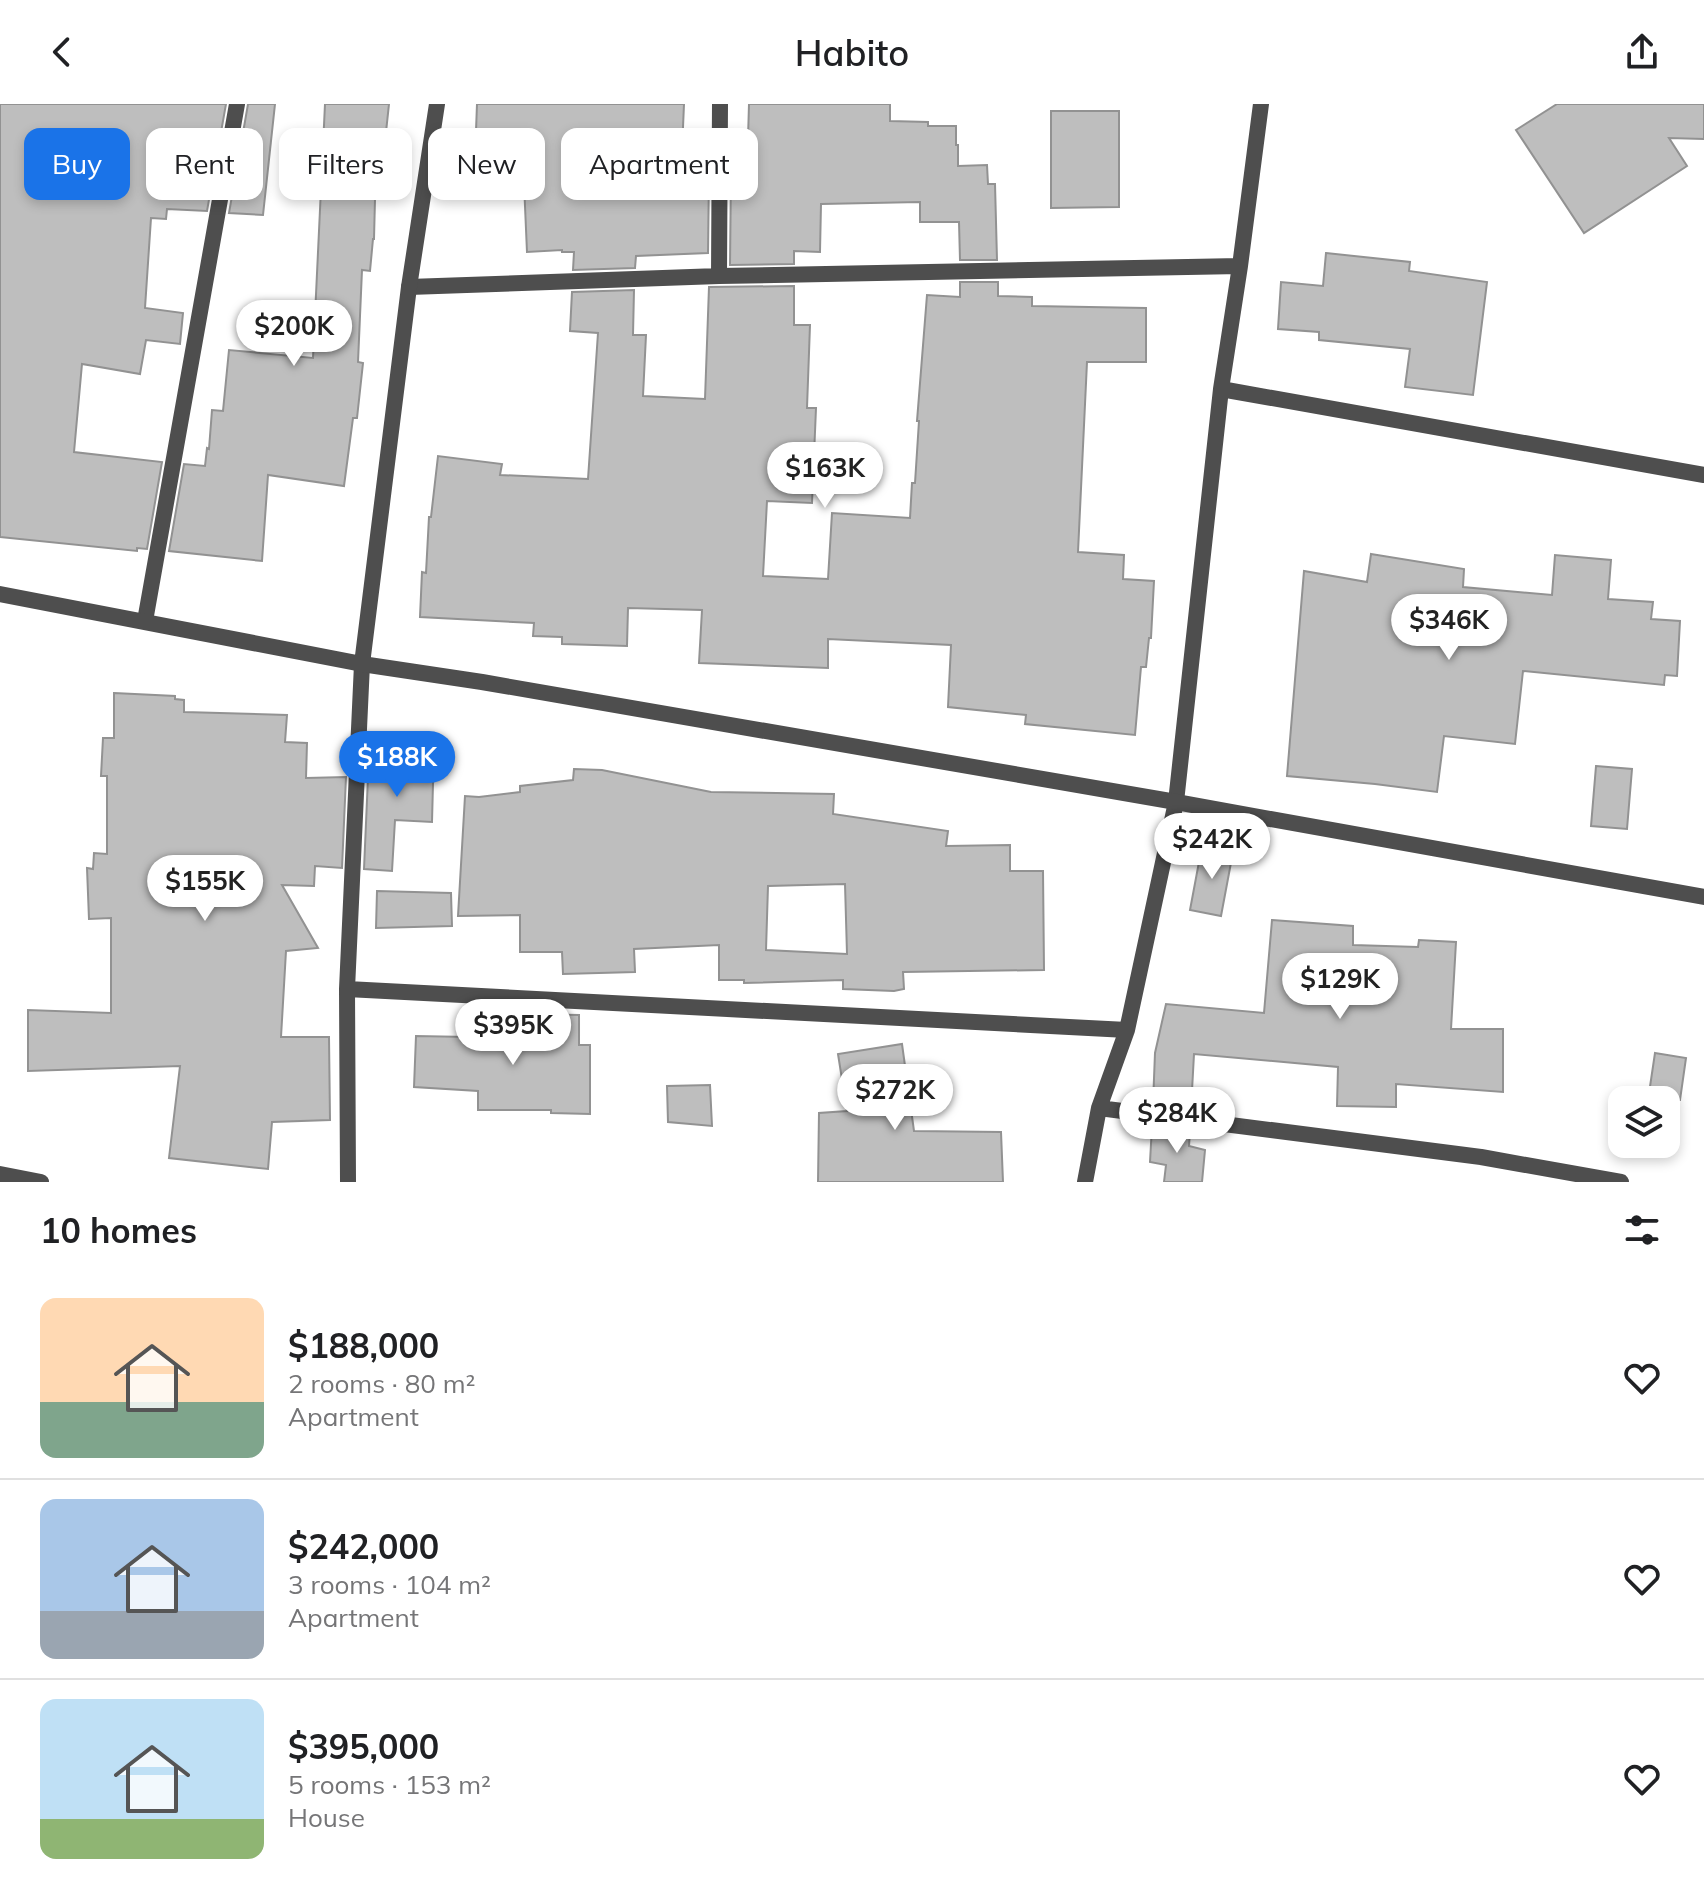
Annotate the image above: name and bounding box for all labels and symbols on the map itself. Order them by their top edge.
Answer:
pin: $200K [238,300,350,368]
pin: $163K [769,442,881,510]
pin: $346K [1393,594,1505,662]
pin: $188K [341,731,453,799]
pin: $242K [1156,813,1268,881]
pin: $155K [149,855,261,923]
pin: $129K [1284,953,1396,1021]
pin: $395K [457,999,569,1067]
pin: $272K [839,1064,951,1132]
pin: $284K [1121,1087,1233,1155]

